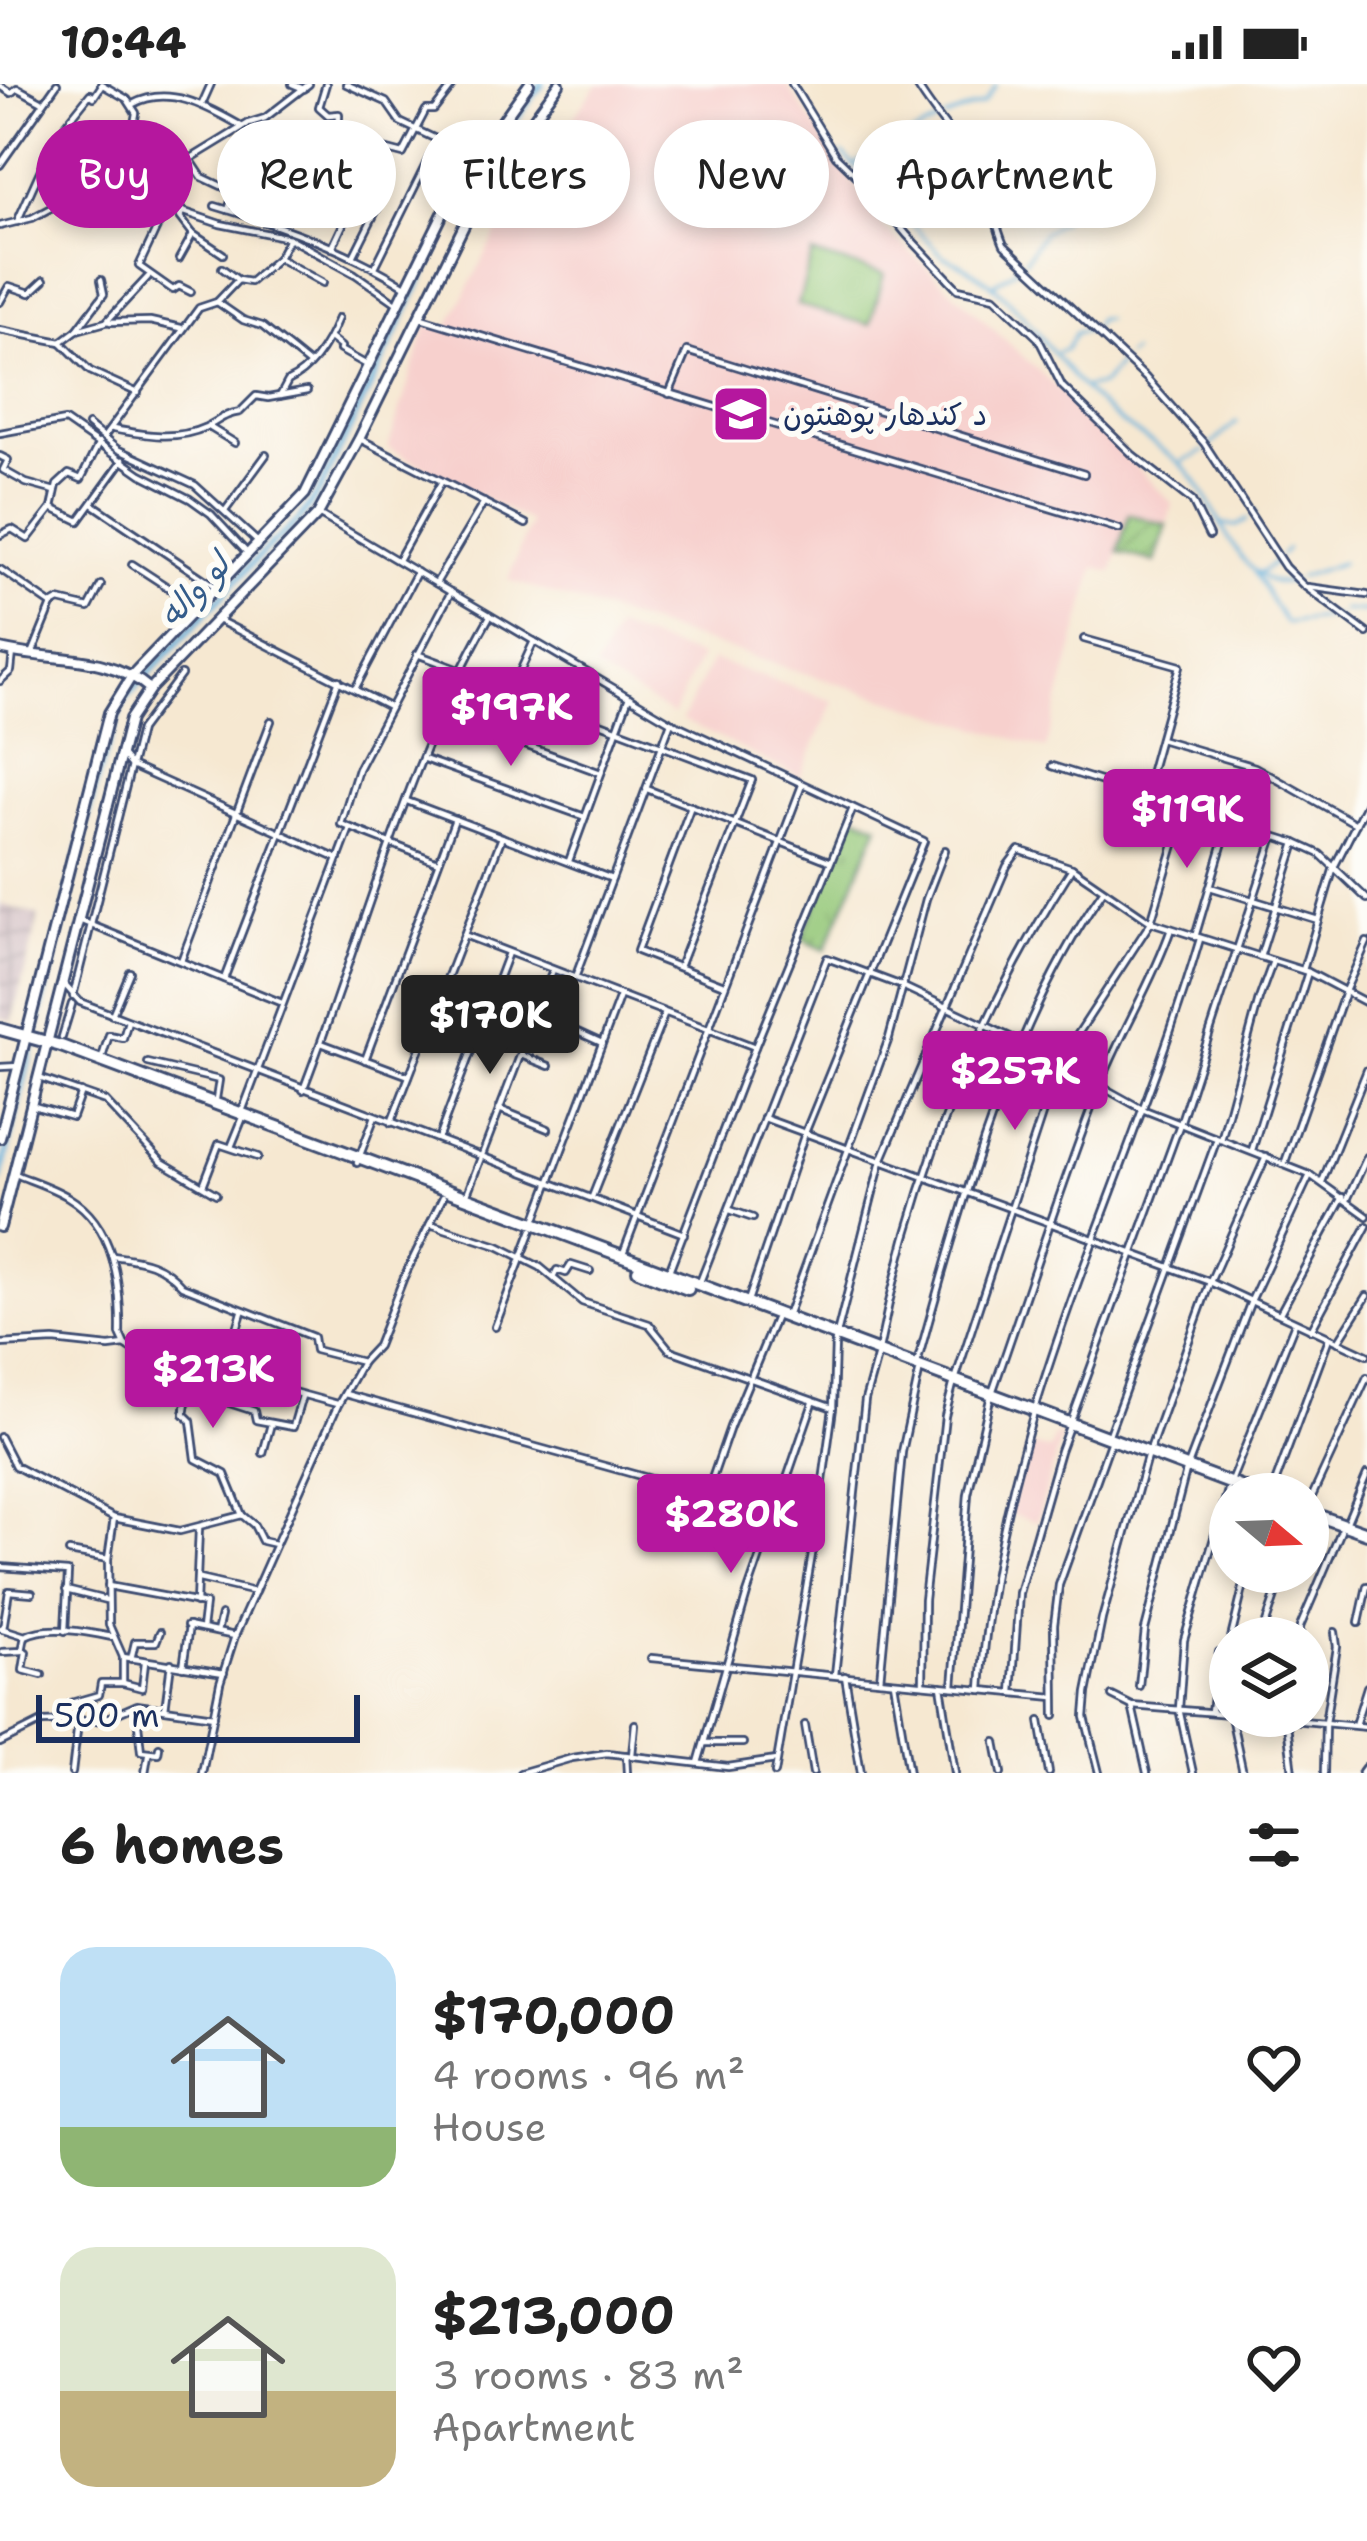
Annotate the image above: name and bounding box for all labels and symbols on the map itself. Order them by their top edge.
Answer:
school or university icon: د کندهار پوهنتون [710,383,772,445]
place label: د کندهار پوهنتون [783,394,987,435]
water label: لو واله [148,540,243,637]
pin: $197K [427,667,595,769]
pin: $119K [1103,769,1271,871]
pin: $170K [406,975,574,1077]
pin: $257K [931,1031,1099,1133]
pin: $213K [129,1329,297,1431]
north arrow [1209,1473,1329,1593]
pin: $280K [647,1474,815,1576]
scale bar [36,1689,360,1742]

